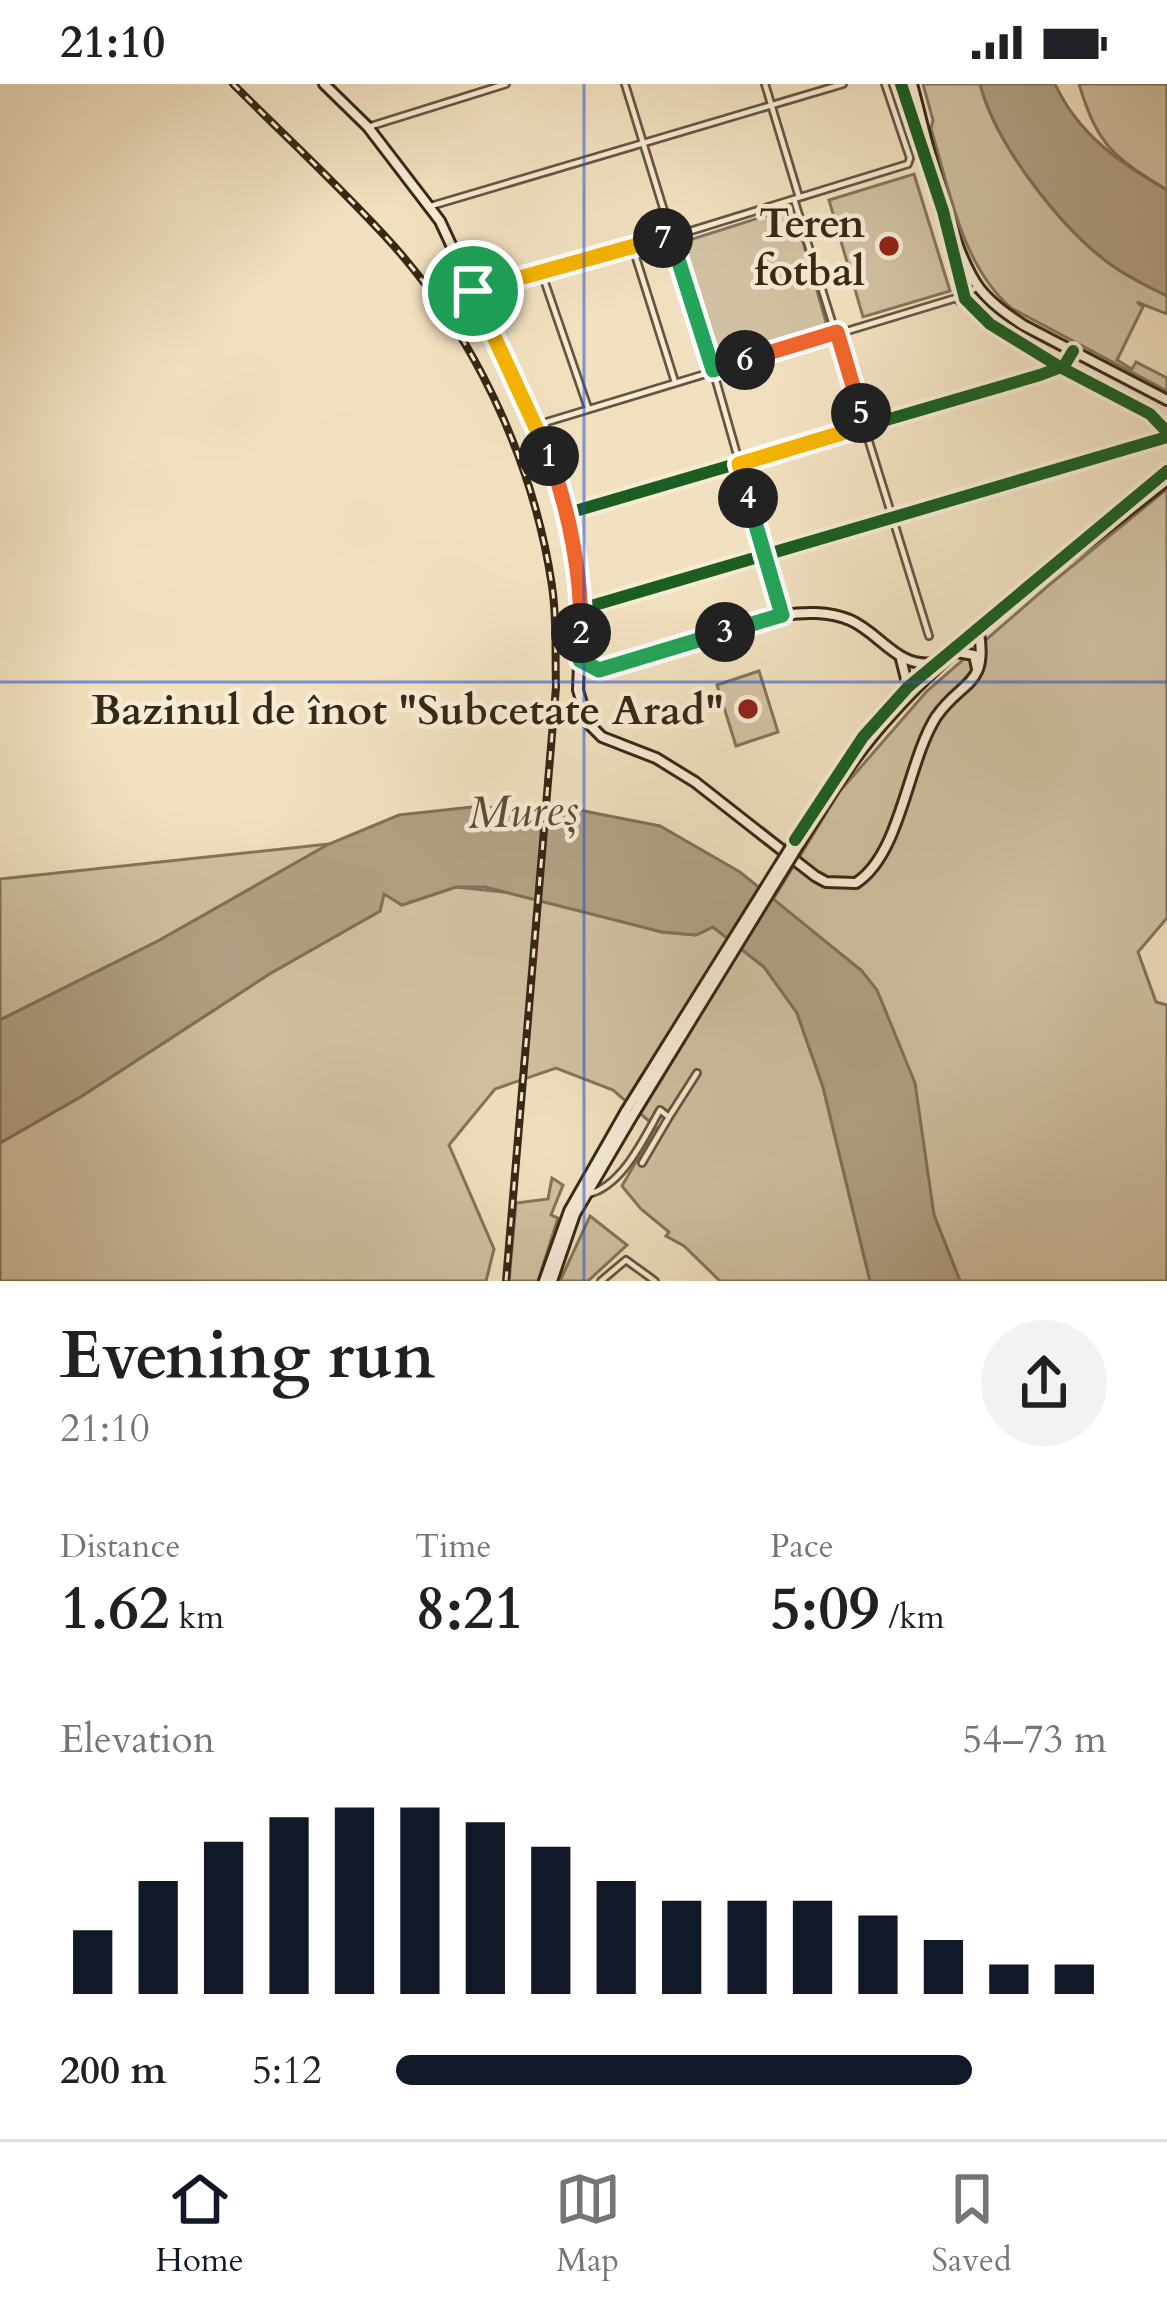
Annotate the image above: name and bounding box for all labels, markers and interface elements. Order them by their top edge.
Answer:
text: 21:10 [60,12,165,73]
place label: Teren fotbal [754,195,865,300]
pin: 7 [633,208,693,268]
text: 7 [655,215,671,260]
marker: Teren fotbal [876,233,902,259]
pin [422,240,524,342]
icon: arrive [440,258,506,324]
pin: 6 [715,330,775,390]
text: 6 [737,337,753,382]
pin: 5 [831,383,891,443]
text: 5 [853,390,869,435]
pin: 1 [519,426,579,486]
text: 1 [541,433,557,478]
pin: 4 [718,468,778,528]
text: 4 [740,475,756,520]
pin: 3 [695,602,755,662]
pin: 2 [551,603,611,663]
text: 3 [717,609,733,654]
text: 2 [573,610,589,655]
place label: Bazinul de înot "Subcetate Arad" [91,682,724,739]
marker: Bazinul de înot "Subcetate Arad" [735,696,761,722]
water label: Mureș [467,779,580,844]
text: Evening run [60,1312,435,1401]
button: share [981,1320,1107,1446]
text: 21:10 [60,1402,150,1455]
text: Distance [60,1524,181,1569]
text: Time [415,1524,491,1569]
text: Pace [770,1524,834,1569]
text: 1.62 [60,1569,170,1650]
text: 8:21 [415,1569,525,1650]
text: 5:09 [770,1569,880,1650]
text: km [170,1595,224,1640]
text: /km [880,1595,945,1640]
text: Elevation [60,1713,215,1766]
text: 54–73 m [962,1713,1107,1766]
text: 200 m [60,2044,166,2097]
text: 5:12 [252,2044,322,2097]
tab: Home [155,2166,244,2283]
tab: Map [555,2166,621,2283]
tab: Saved [932,2166,1012,2283]

